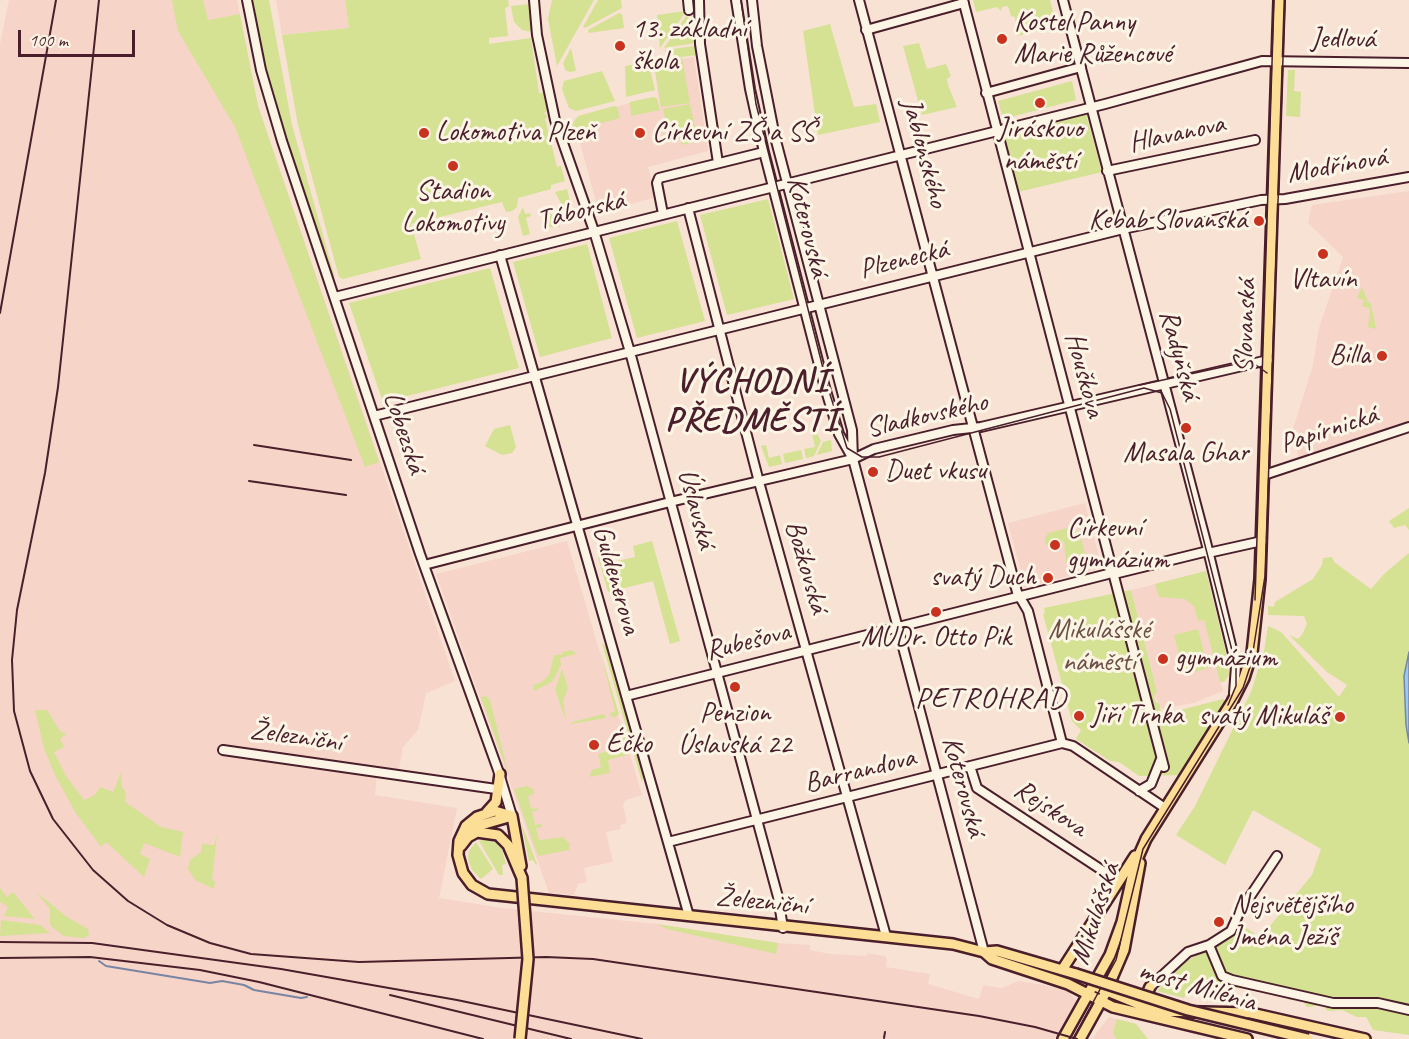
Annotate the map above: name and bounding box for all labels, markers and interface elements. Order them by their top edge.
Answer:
place label: Kostel Panny Marie Růžencové [1014,6,1172,72]
place label: 13. základní škola [632,13,747,79]
scale bar [21,18,138,56]
street label: Jedlová [1311,23,1375,57]
text: 100 m [29,29,68,51]
marker: Kostel Panny Marie Růžencové [995,32,1009,46]
marker: 13. základní škola [613,39,627,53]
street label: Jablonského [893,95,955,211]
marker: Jiráskovo náměstí [1033,96,1047,110]
street label: Hlavanova [1126,107,1228,161]
place label: Jiráskovo náměstí [997,113,1083,179]
place label: Lokomotiva Plzeň [436,116,596,150]
place label: Církevní ZŠ a SŠ [652,116,815,150]
marker: Lokomotiva Plzeň [417,126,431,140]
marker: Církevní ZŠ a SŠ [633,126,647,140]
street label: Modřínová [1285,141,1389,191]
marker: Stadion Lokomotivy [446,159,460,173]
street label: Koterovská [778,173,836,281]
place label: Stadion Lokomotivy [402,175,504,241]
street label: Táborská [534,184,628,238]
place label: Kebab Slovanská [1089,204,1247,238]
marker: Kebab Slovanská [1252,214,1266,228]
street label: Plzenecká [856,233,952,287]
marker: Vltavín [1316,247,1330,261]
place label: Vltavín [1289,263,1357,297]
street label: Slovanská [1228,279,1264,373]
street label: Radyňská [1151,306,1207,404]
street label: Houškova [1057,329,1111,421]
place label: Billa [1329,339,1370,373]
marker: Billa [1375,349,1389,363]
district label: VÝCHODNÍ PŘEDMĚSTÍ [665,362,839,442]
street label: Sladkovského [863,386,991,446]
street label: Lobezská [375,388,433,478]
street label: Papírnická [1276,398,1382,462]
marker: Masala Ghar [1179,421,1193,435]
place label: Masala Ghar [1123,437,1249,471]
place label: Duet vkusu [885,455,986,489]
street label: Úslavská [669,465,723,553]
marker: Duet vkusu [866,465,880,479]
place label: Církevní gymnázium [1067,512,1169,578]
street label: Božkovská [777,517,835,617]
street label: Guldenerova [585,522,647,638]
marker: Církevní gymnázium [1048,538,1062,552]
place label: svatý Duch [930,561,1036,595]
marker: svatý Duch [1041,571,1055,585]
marker: MUDr. Otto Pik [929,605,943,619]
park label: Mikulášské náměstí [1048,614,1150,680]
street label: Rubešova [702,615,794,669]
place label: MUDr. Otto Pik [861,621,1011,655]
place label: gymnázium [1175,642,1277,676]
marker: gymnázium [1156,652,1170,666]
marker: Penzion Úslavská 22 [728,680,742,694]
district label: PETROHRAD [916,681,1066,717]
place label: Penzion Úslavská 22 [678,697,792,763]
place label: Jiří Trnka [1091,699,1183,733]
place label: svatý Mikuláš [1199,700,1328,734]
marker: Jiří Trnka [1072,709,1086,723]
marker: svatý Mikuláš [1333,710,1347,724]
street label: Železniční [248,714,344,760]
place label: Éčko [606,728,652,762]
street label: Koterovská [934,733,992,841]
marker: Éčko [587,738,601,752]
street label: Barrandova [801,741,919,801]
street label: Rejskova [1007,773,1093,845]
street label: Mikulášská [1064,859,1128,969]
street label: Železniční [714,880,810,924]
place label: Nejsvětějšího Jména Ježíš [1231,889,1353,955]
marker: Nejsvětějšího Jména Ježíš [1212,915,1226,929]
street label: most Milénia [1135,954,1259,1020]

